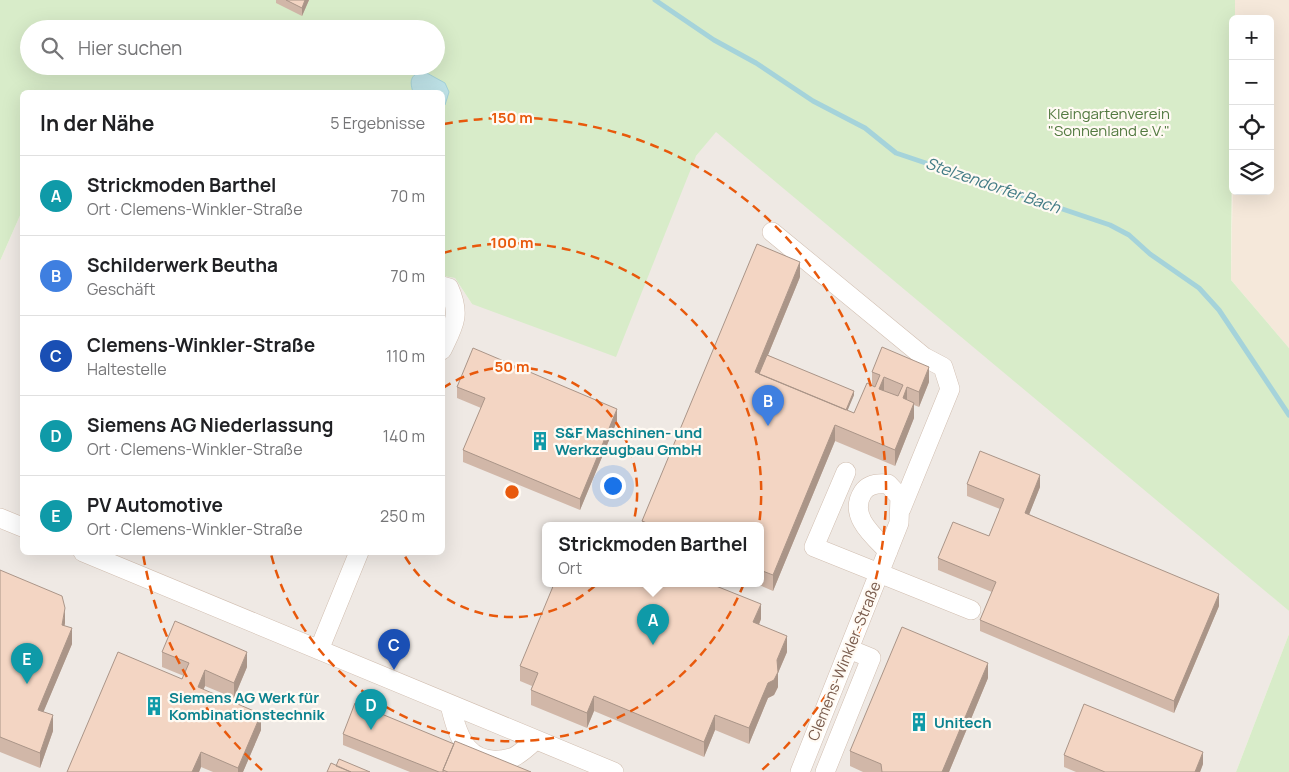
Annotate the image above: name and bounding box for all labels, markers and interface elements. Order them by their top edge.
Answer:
map controls [1229,15,1274,195]
button: + [1229,15,1274,60]
search box [20,20,445,75]
icon: search [38,34,66,62]
text: Hier suchen [78,35,182,61]
button: − [1229,60,1274,105]
park label: Kleingartenverein "Sonnenland e.V." [1048,103,1170,141]
button: locate [1229,105,1274,150]
text: 150 m [491,107,533,128]
text: In der Nähe [40,109,154,137]
text: 5 Ergebnisse [330,112,425,134]
button: layers [1229,150,1274,195]
water label: Stelzendorfer Bach [923,152,1064,218]
text: Strickmoden Barthel [87,172,276,198]
text: A [51,185,61,207]
text: 70 m [390,185,425,207]
text: Ort · Clemens-Winkler-Straße [87,198,303,220]
text: 100 m [491,232,533,253]
text: Schilderwerk Beutha [87,252,278,278]
text: B [51,265,61,287]
text: 70 m [390,265,425,287]
text: Geschäft [87,278,155,300]
text: Clemens-Winkler-Straße [87,332,315,358]
text: C [50,345,62,367]
text: 110 m [386,345,425,367]
text: 50 m [494,356,530,377]
text: Haltestelle [87,358,167,380]
pin: B [752,385,784,426]
text: Siemens AG Niederlassung [87,412,334,438]
place label: S&F Maschinen- und Werkzeugbau GmbH [555,422,702,460]
text: D [50,425,62,447]
text: 140 m [383,425,425,447]
building icon: S&F Maschinen- und Werkzeugbau GmbH [529,430,551,452]
text: Ort · Clemens-Winkler-Straße [87,438,303,460]
your location [600,473,626,499]
centre of rings [503,483,521,501]
text: PV Automotive [87,492,223,518]
text: E [51,505,61,527]
text: 250 m [380,505,425,527]
text: Ort · Clemens-Winkler-Straße [87,518,303,540]
popup [542,522,764,587]
text: Strickmoden Barthel [558,531,748,557]
text: Ort [558,557,582,579]
street label: Clemens-Winkler-Straße [802,578,886,744]
pin: A [637,604,669,645]
pin: C [378,629,410,670]
pin: E [11,643,43,684]
place label: Siemens AG Werk für Kombinationstechnik [169,687,326,725]
pin: D [355,689,387,730]
building icon: Siemens AG Werk für Kombinationstechnik [143,695,165,717]
building icon: Unitech [908,711,930,733]
place label: Unitech [934,712,992,733]

